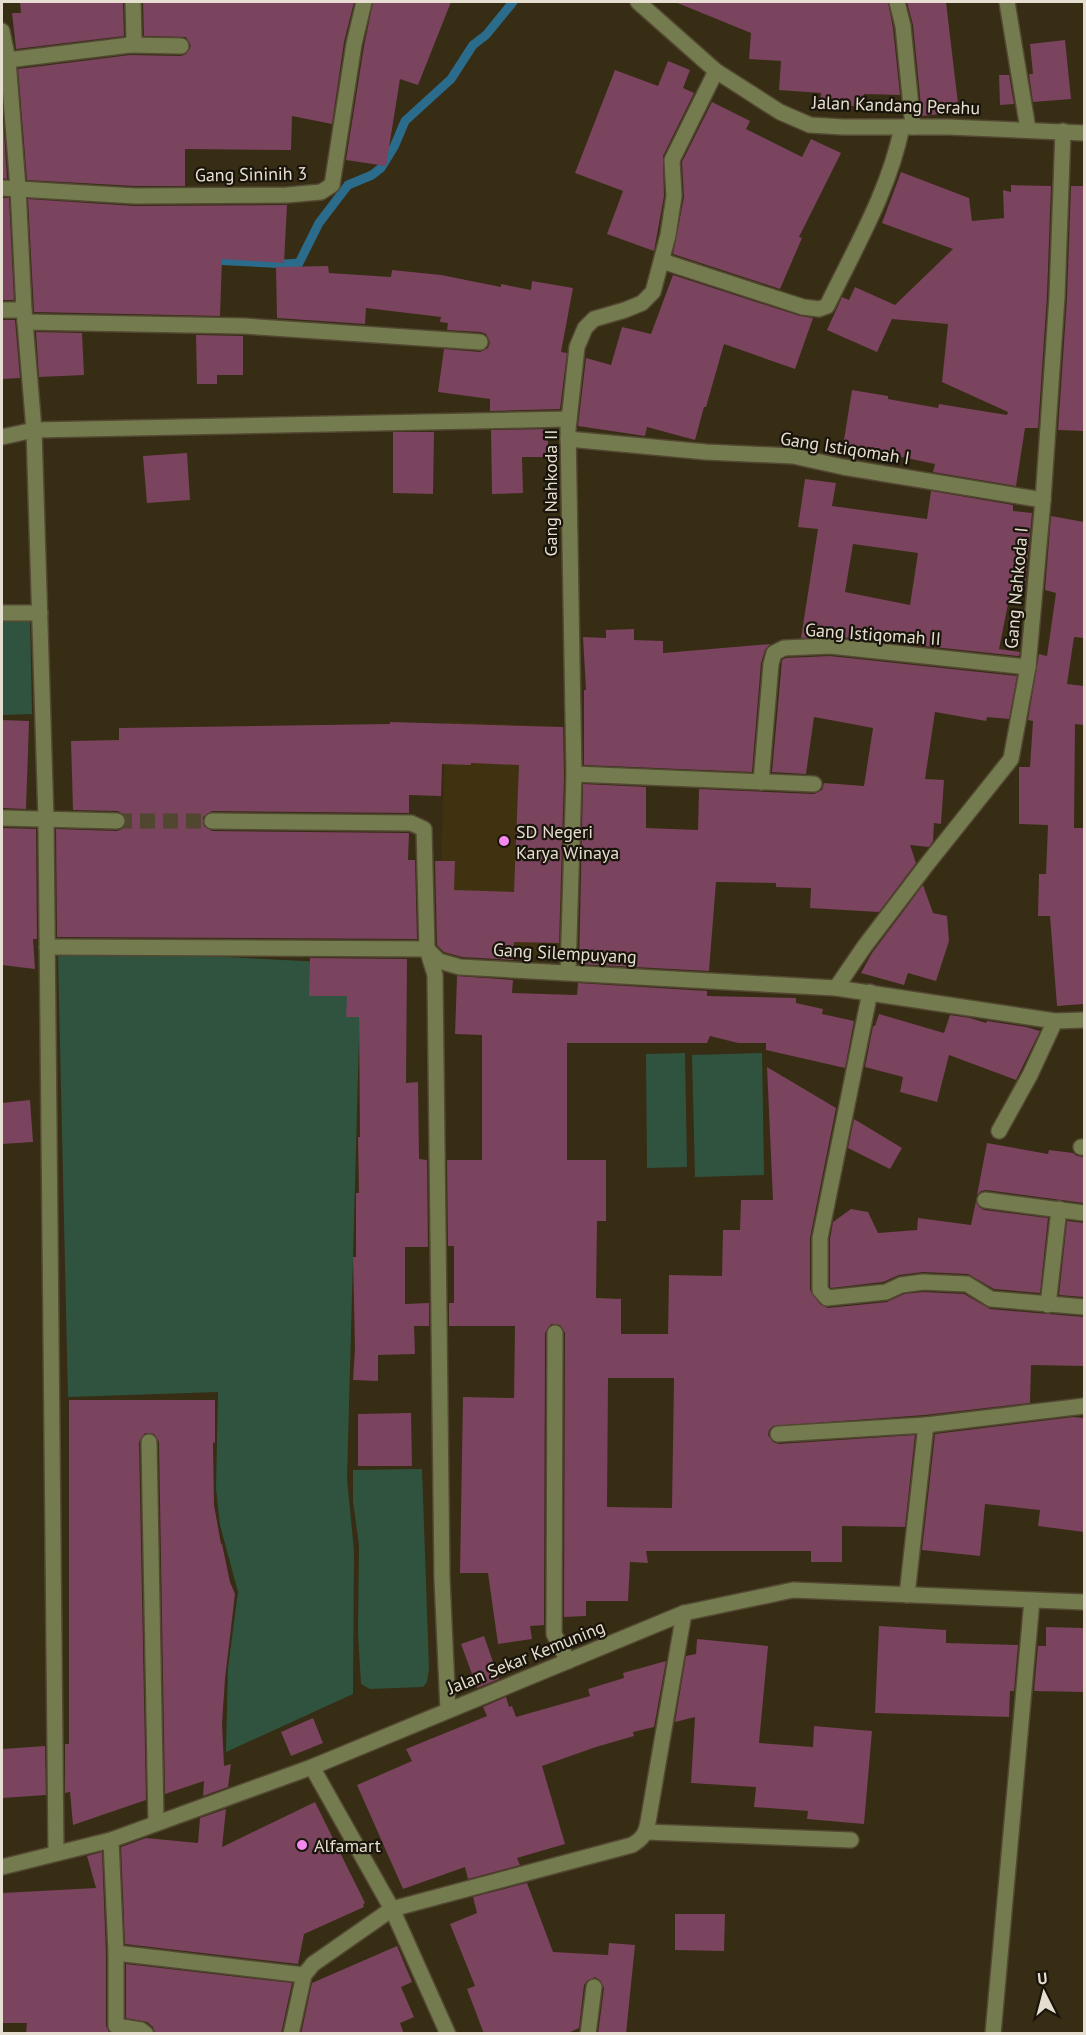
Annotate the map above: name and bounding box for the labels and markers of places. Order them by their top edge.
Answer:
place label: SD Negeri Karya Winaya [516,820,619,864]
marker: SD Negeri Karya Winaya [497,834,511,848]
place label: Alfamart [314,1834,381,1857]
marker: Alfamart [295,1838,309,1852]

